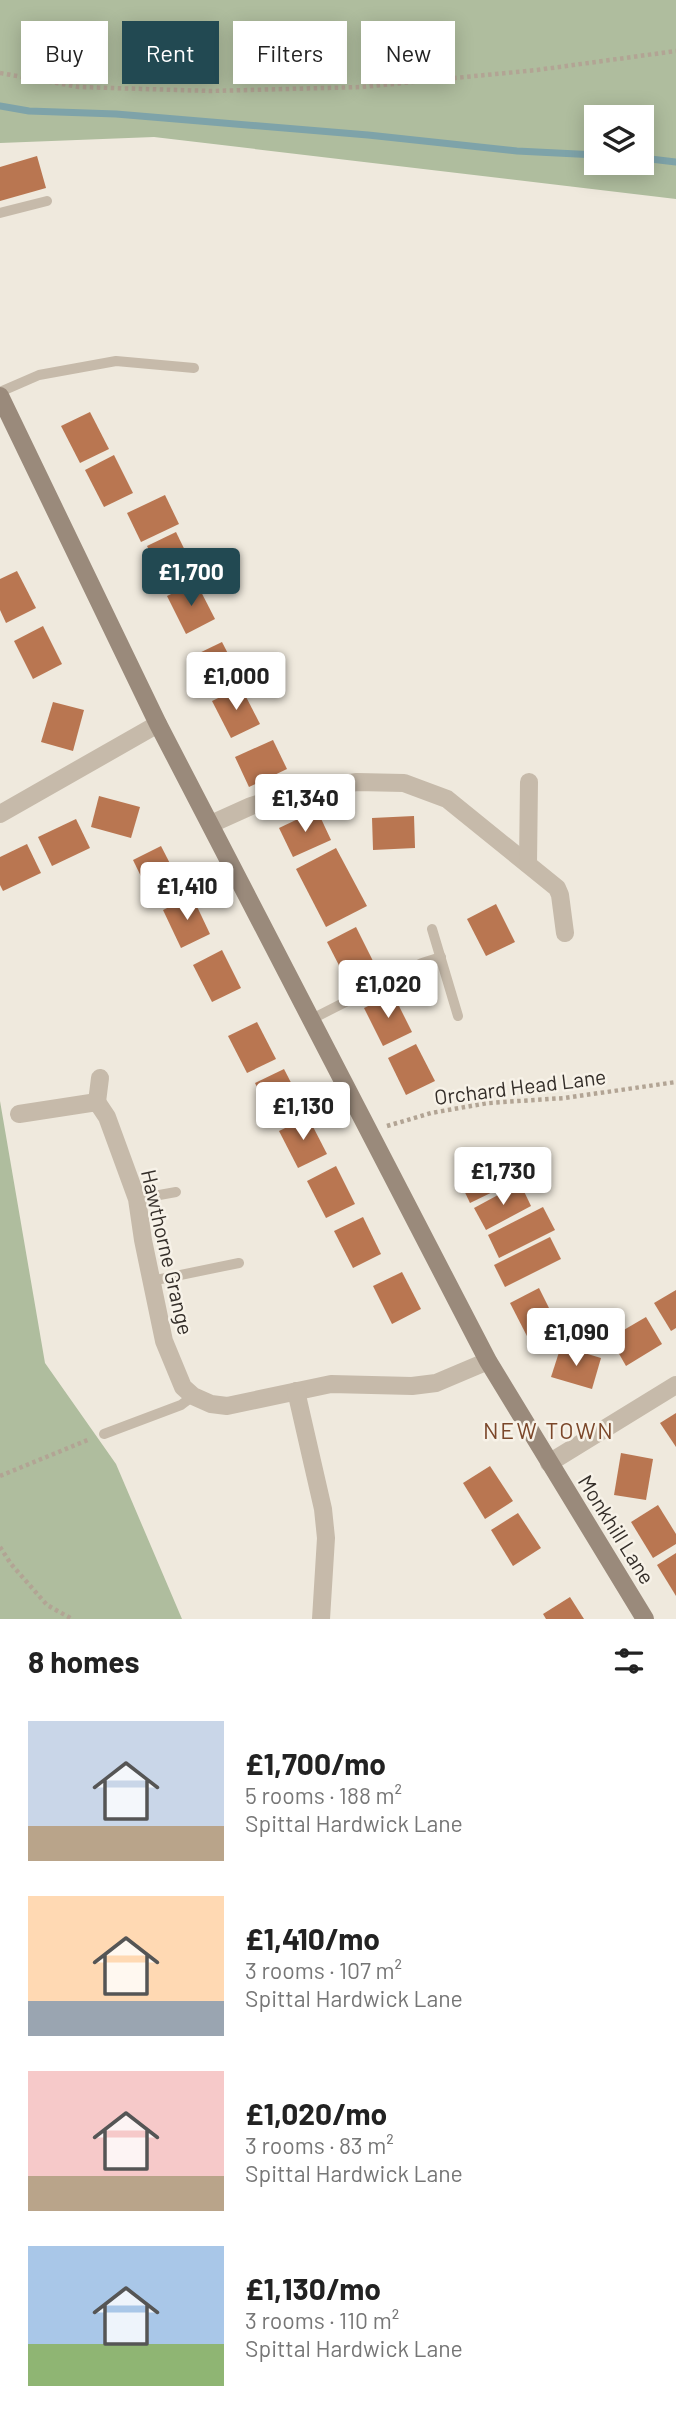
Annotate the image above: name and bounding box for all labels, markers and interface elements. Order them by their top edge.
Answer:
chip: Buy [21,21,108,84]
chip: Rent [122,21,219,84]
chip: Filters [233,21,347,84]
chip: New [361,21,455,84]
map controls [584,105,654,175]
button: layers [584,105,654,175]
pin: £1,700 [134,548,248,608]
text: £1,700 [158,557,224,585]
pin: £1,000 [179,652,293,712]
text: £1,000 [202,661,270,689]
pin: £1,340 [248,774,362,834]
text: £1,340 [271,783,339,811]
pin: £1,410 [130,862,244,922]
text: £1,410 [156,871,218,899]
pin: £1,020 [331,960,445,1020]
text: £1,020 [355,969,421,997]
street label: Orchard Head Lane [433,1063,607,1109]
pin: £1,130 [246,1082,360,1142]
text: £1,130 [272,1091,334,1119]
pin: £1,730 [446,1148,560,1207]
text: £1,730 [470,1156,536,1184]
street label: Hawthorne Grange [137,1167,199,1337]
pin: £1,090 [519,1308,633,1368]
text: £1,090 [543,1317,609,1345]
district label: NEW TOWN [483,1416,615,1444]
street label: Monkhill Lane [574,1470,660,1588]
icon: filters [610,1642,648,1680]
text: 8 homes [28,1643,139,1679]
text: £1,700/mo [245,1745,386,1781]
icon: home [84,1749,168,1833]
text: 5 rooms · 188 m² [245,1781,402,1809]
text: Spittal Hardwick Lane [245,1809,463,1837]
text: £1,410/mo [245,1920,380,1956]
icon: home [84,1924,168,2008]
text: 3 rooms · 107 m² [245,1956,402,1984]
text: Spittal Hardwick Lane [245,1984,463,2012]
text: £1,020/mo [245,2095,387,2131]
icon: home [84,2099,168,2183]
text: 3 rooms · 83 m² [245,2131,394,2159]
text: Spittal Hardwick Lane [245,2159,463,2187]
text: £1,130/mo [245,2270,381,2306]
icon: home [84,2274,168,2358]
text: 3 rooms · 110 m² [245,2306,399,2334]
text: Spittal Hardwick Lane [245,2334,463,2362]

